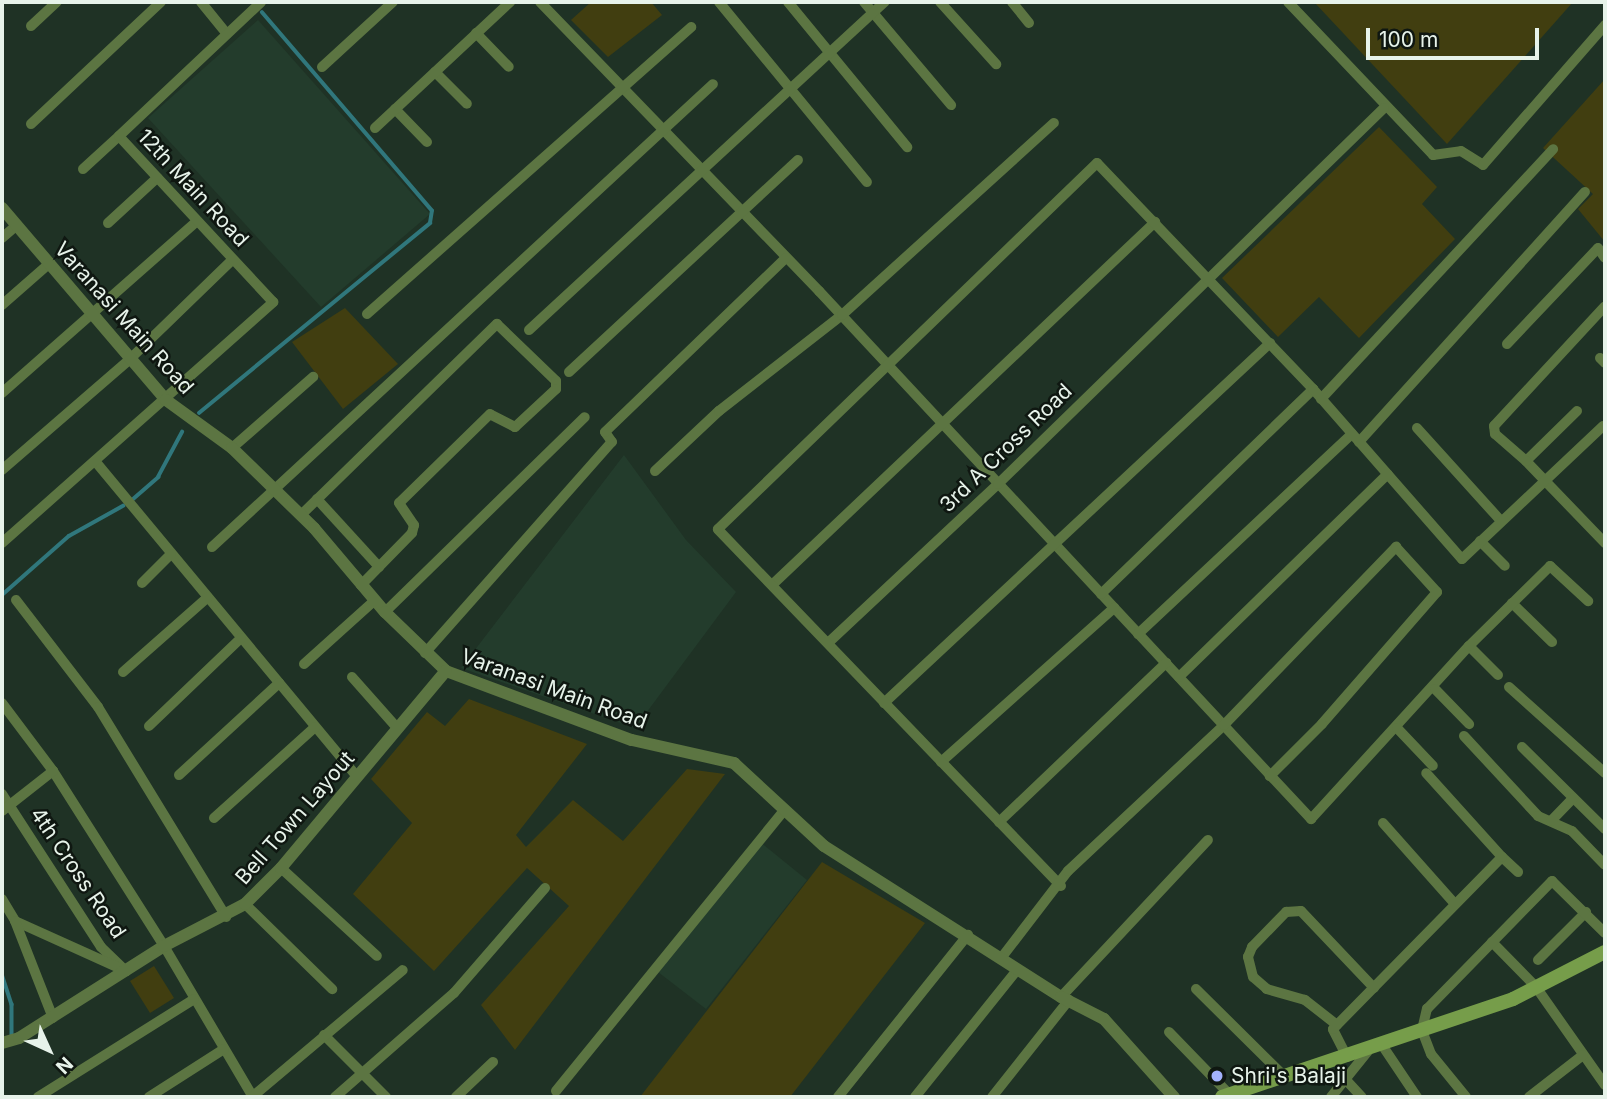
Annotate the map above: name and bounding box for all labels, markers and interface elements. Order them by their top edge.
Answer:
scale bar [1369,14,1542,58]
text: 100 m [1379,27,1438,52]
street label: 12th Main Road [132,124,254,252]
street label: Varanasi Main Road [49,237,199,399]
street label: 3rd A Cross Road [935,379,1077,517]
street label: Varanasi Main Road [458,644,650,734]
street label: Bell Town Layout [230,746,360,890]
street label: 4th Cross Road [25,803,131,943]
north arrow [14,1015,84,1085]
text: N [51,1052,77,1078]
place label: Shri's Balaji [1231,1063,1346,1089]
marker: Shri's Balaji [1209,1068,1225,1084]

